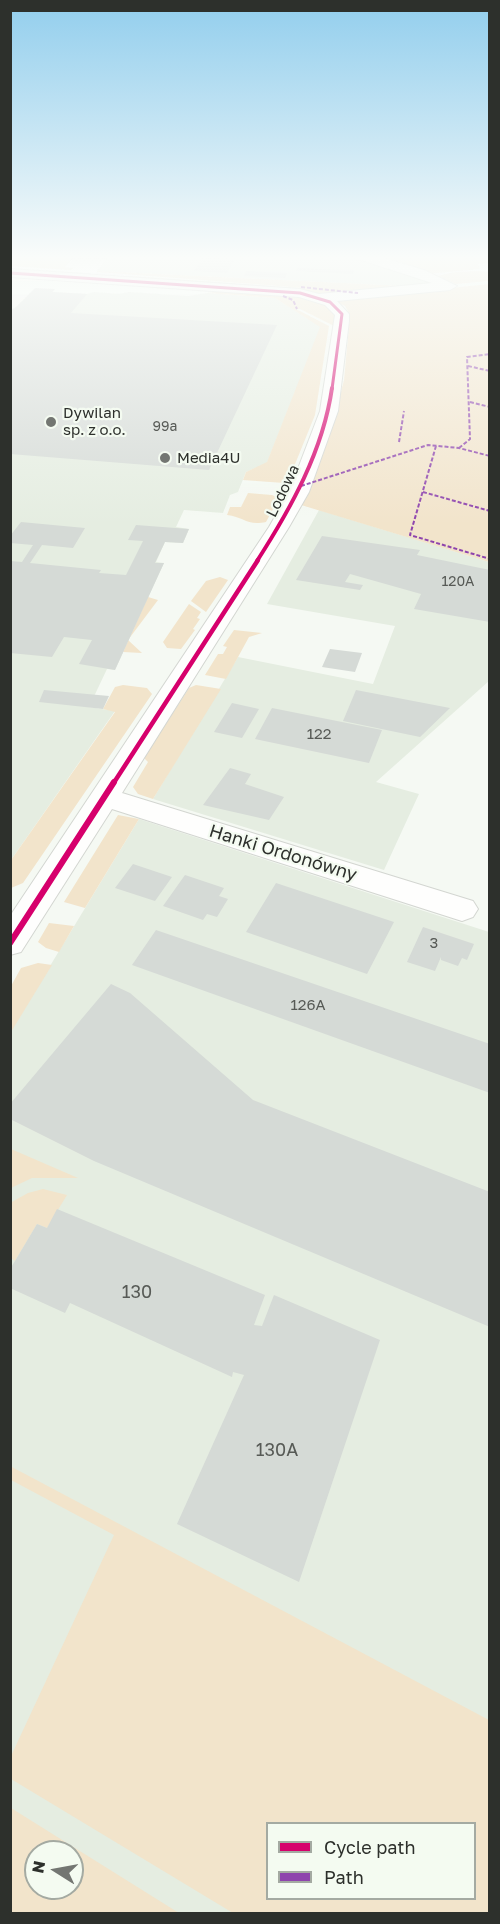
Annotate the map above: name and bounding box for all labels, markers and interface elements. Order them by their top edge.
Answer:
place label: Dywilan sp. z o.o. [63,404,126,439]
marker: Dywilan sp. z o.o. [44,415,58,429]
house number: 99a [153,419,177,435]
place label: Media4U [177,449,240,467]
marker: Media4U [158,451,172,465]
street label: Lodowa [263,462,303,520]
house number: 120A [442,574,474,590]
house number: 122 [307,725,331,743]
street label: Hanki Ordonówny [206,820,360,886]
house number: 3 [430,934,438,952]
house number: 126A [290,996,326,1014]
house number: 130 [122,1281,152,1303]
house number: 130A [256,1439,298,1461]
legend [266,1822,476,1900]
text: Cycle path [324,1836,416,1858]
north arrow [24,1840,84,1900]
text: N [27,1859,49,1875]
text: Path [324,1866,364,1888]

